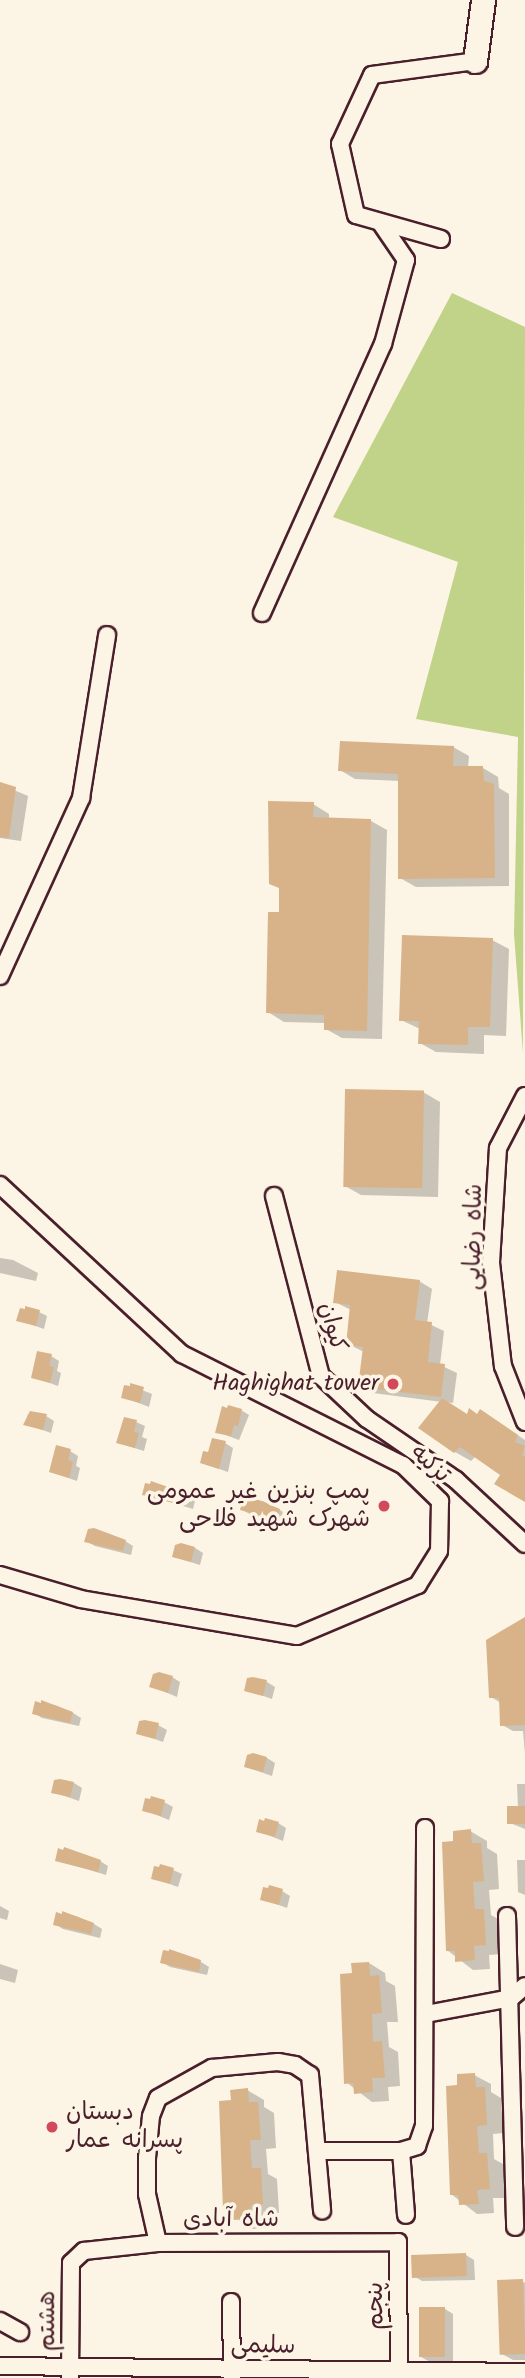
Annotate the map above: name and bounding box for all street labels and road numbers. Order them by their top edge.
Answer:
street label: شاه رضایی [459,1183,489,1291]
street label: کیوان [312,1299,352,1355]
street label: تزکیه [404,1439,456,1489]
street label: شاه آبادی [183,2206,279,2234]
street label: پنجم [361,2282,391,2330]
street label: هشتم [34,2291,62,2351]
street label: سلیمی [230,2331,296,2361]

